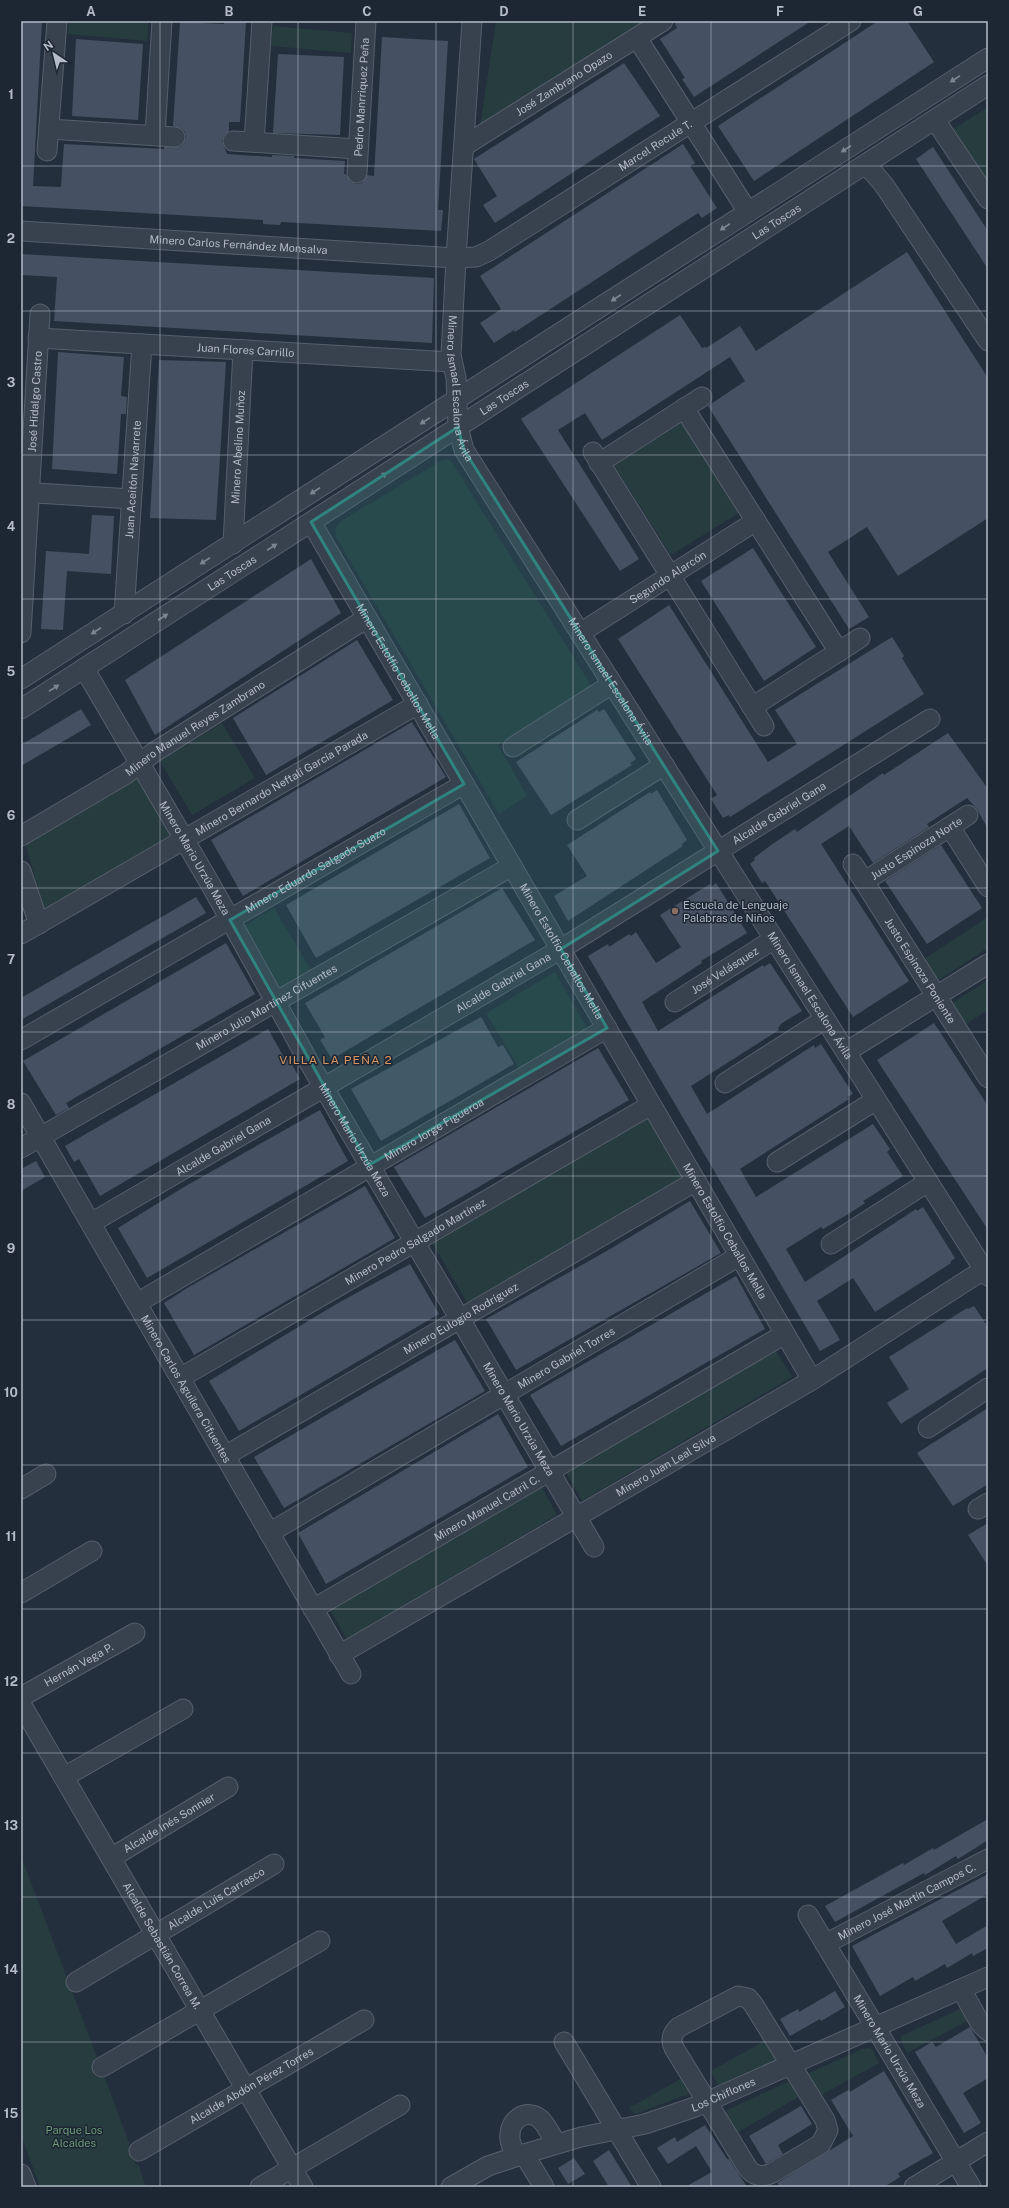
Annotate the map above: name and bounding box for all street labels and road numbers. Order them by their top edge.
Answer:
street label: Pedro Manrriquez Peña [352,37,371,157]
street label: José Zambrano Opazo [513,48,614,118]
street label: Marcel Recule T. [616,118,694,173]
street label: Las Toscas [750,201,803,242]
street label: Minero Carlos Fernández Monsalva [149,233,328,256]
street label: Minero Ismael Escalona Ávila [445,315,476,463]
street label: Juan Flores Carrillo [196,341,295,359]
street label: José Hidalgo Castro [26,350,44,452]
street label: Las Toscas [478,377,531,417]
street label: Minero Abelino Muñoz [229,390,247,504]
street label: Juan Aceitón Navarrete [123,420,143,539]
street label: Segundo Alarcón [627,548,708,606]
street label: Las Toscas [205,553,259,593]
street label: Minero Estolfio Ceballos Mella [354,601,443,741]
street label: Minero Ismael Escalona Ávila [566,615,656,747]
street label: Minero Manuel Reyes Zambrano [123,678,267,778]
street label: Minero Bernardo Neftalí García Parada [193,729,370,838]
street label: Alcalde Gabriel Gana [730,779,828,847]
street label: Minero Mario Urzúa Meza [157,799,232,917]
street label: Justo Espinoza Norte [868,814,964,882]
street label: Minero Eduardo Salgado Suazo [243,825,388,915]
street label: Minero Estolfio Ceballos Mella [517,881,606,1021]
street label: Justo Espinoza Poniente [883,916,958,1025]
street label: Minero Ismael Escalona Ávila [765,930,855,1061]
street label: José Velásquez [689,945,760,996]
street label: Alcalde Gabriel Gana [453,950,553,1015]
street label: Minero Julio Martínez Cifuentes [194,962,339,1052]
street label: Minero Mario Urzúa Meza [317,1081,393,1199]
street label: Minero Jorge Figueroa [382,1095,486,1163]
street label: Alcalde Gabriel Gana [173,1114,273,1178]
street label: Minero Estolfio Ceballos Mella [681,1161,769,1301]
street label: Minero Pedro Salgado Martínez [343,1196,488,1287]
street label: Minero Eulogio Rodríguez [401,1280,520,1356]
street label: Minero Carlos Aguilera Cifuentes [139,1313,234,1465]
street label: Minero Gabriel Torres [516,1324,617,1391]
street label: Minero Mario Urzúa Meza [481,1360,557,1478]
street label: Minero Juan Leal Silva [614,1431,718,1499]
street label: Minero Manuel Catril C. [432,1472,541,1543]
street label: Hernán Vega P. [42,1641,115,1689]
street label: Alcalde Inés Sonnier [121,1790,217,1855]
street label: Minero José Martín Campos C. [836,1861,977,1942]
street label: Alcalde Luis Carrasco [165,1865,267,1932]
street label: Alcalde Sebastián Correa M. [121,1880,204,2011]
street label: Minero Mario Urzúa Meza [851,1993,928,2110]
street label: Alcalde Abdón Pérez Torres [187,2045,316,2126]
street label: Los Chiflones [690,2075,758,2114]

